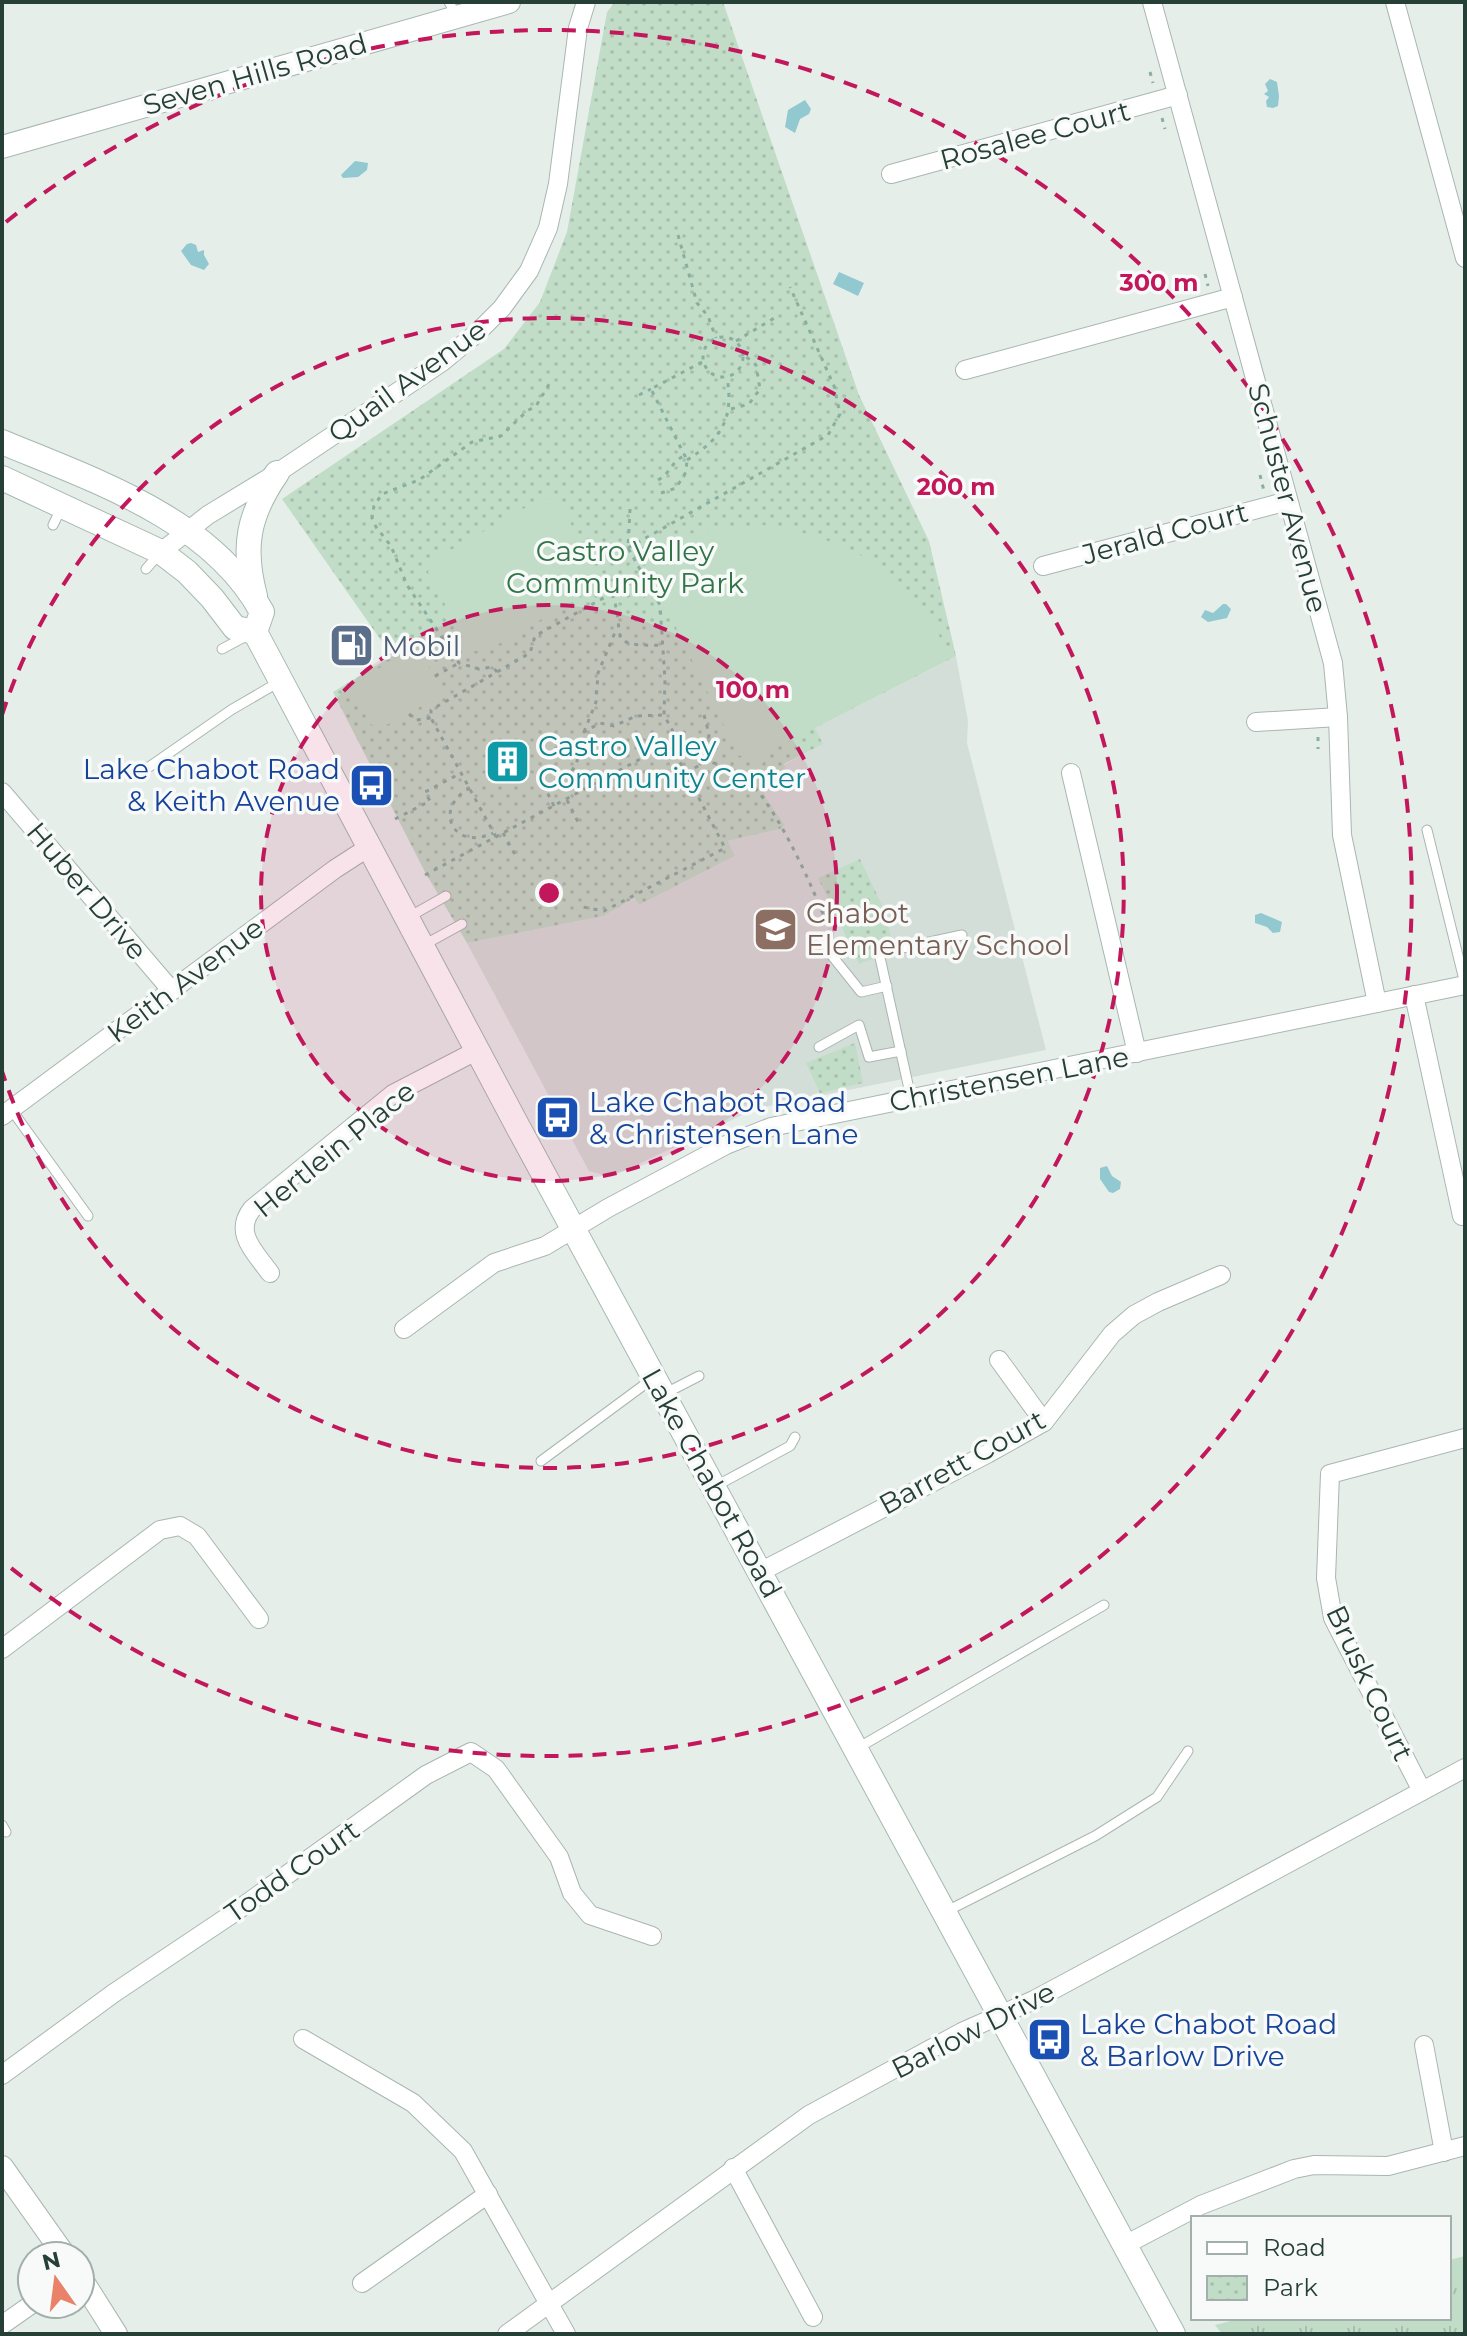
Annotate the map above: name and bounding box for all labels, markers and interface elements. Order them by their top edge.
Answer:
street label: Seven Hills Road [139,26,371,122]
street label: Rosalee Court [936,93,1134,177]
text: 300 m [1119,268,1198,297]
street label: Quail Avenue [321,312,493,450]
street label: Schuster Avenue [1241,380,1335,616]
text: 200 m [917,472,995,501]
street label: Jerald Court [1078,495,1252,572]
park label: Castro Valley Community Park [506,534,744,600]
fuel station icon: Mobil [327,622,375,670]
place label: Mobil [382,629,460,663]
text: 100 m [716,675,790,704]
place label: Castro Valley Community Center [538,729,806,795]
building icon: Castro Valley Community Center [483,738,531,786]
place label: Lake Chabot Road & Keith Avenue [83,752,340,818]
bus stop icon: Lake Chabot Road & Keith Avenue [347,761,395,809]
street label: Huber Drive [20,815,154,967]
centre of rings [535,879,563,907]
place label: Chabot Elementary School [806,896,1070,962]
school or university icon: Chabot Elementary School [751,905,799,953]
street label: Keith Avenue [100,910,270,1050]
street label: Christensen Lane [886,1039,1132,1119]
street label: Hertlein Place [247,1074,421,1224]
place label: Lake Chabot Road & Christensen Lane [589,1085,858,1151]
bus stop icon: Lake Chabot Road & Christensen Lane [534,1094,582,1142]
street label: Lake Chabot Road [635,1362,789,1604]
street label: Barrett Court [873,1402,1051,1522]
street label: Brusk Court [1319,1600,1421,1766]
street label: Todd Court [218,1812,366,1930]
street label: Barlow Drive [886,1974,1060,2086]
place label: Lake Chabot Road & Barlow Drive [1080,2007,1337,2073]
bus stop icon: Lake Chabot Road & Barlow Drive [1025,2016,1073,2064]
legend [1191,2216,1451,2320]
text: Road [1263,2233,1326,2262]
north arrow [16,2240,96,2320]
text: N [39,2246,63,2276]
text: Park [1263,2273,1318,2302]

